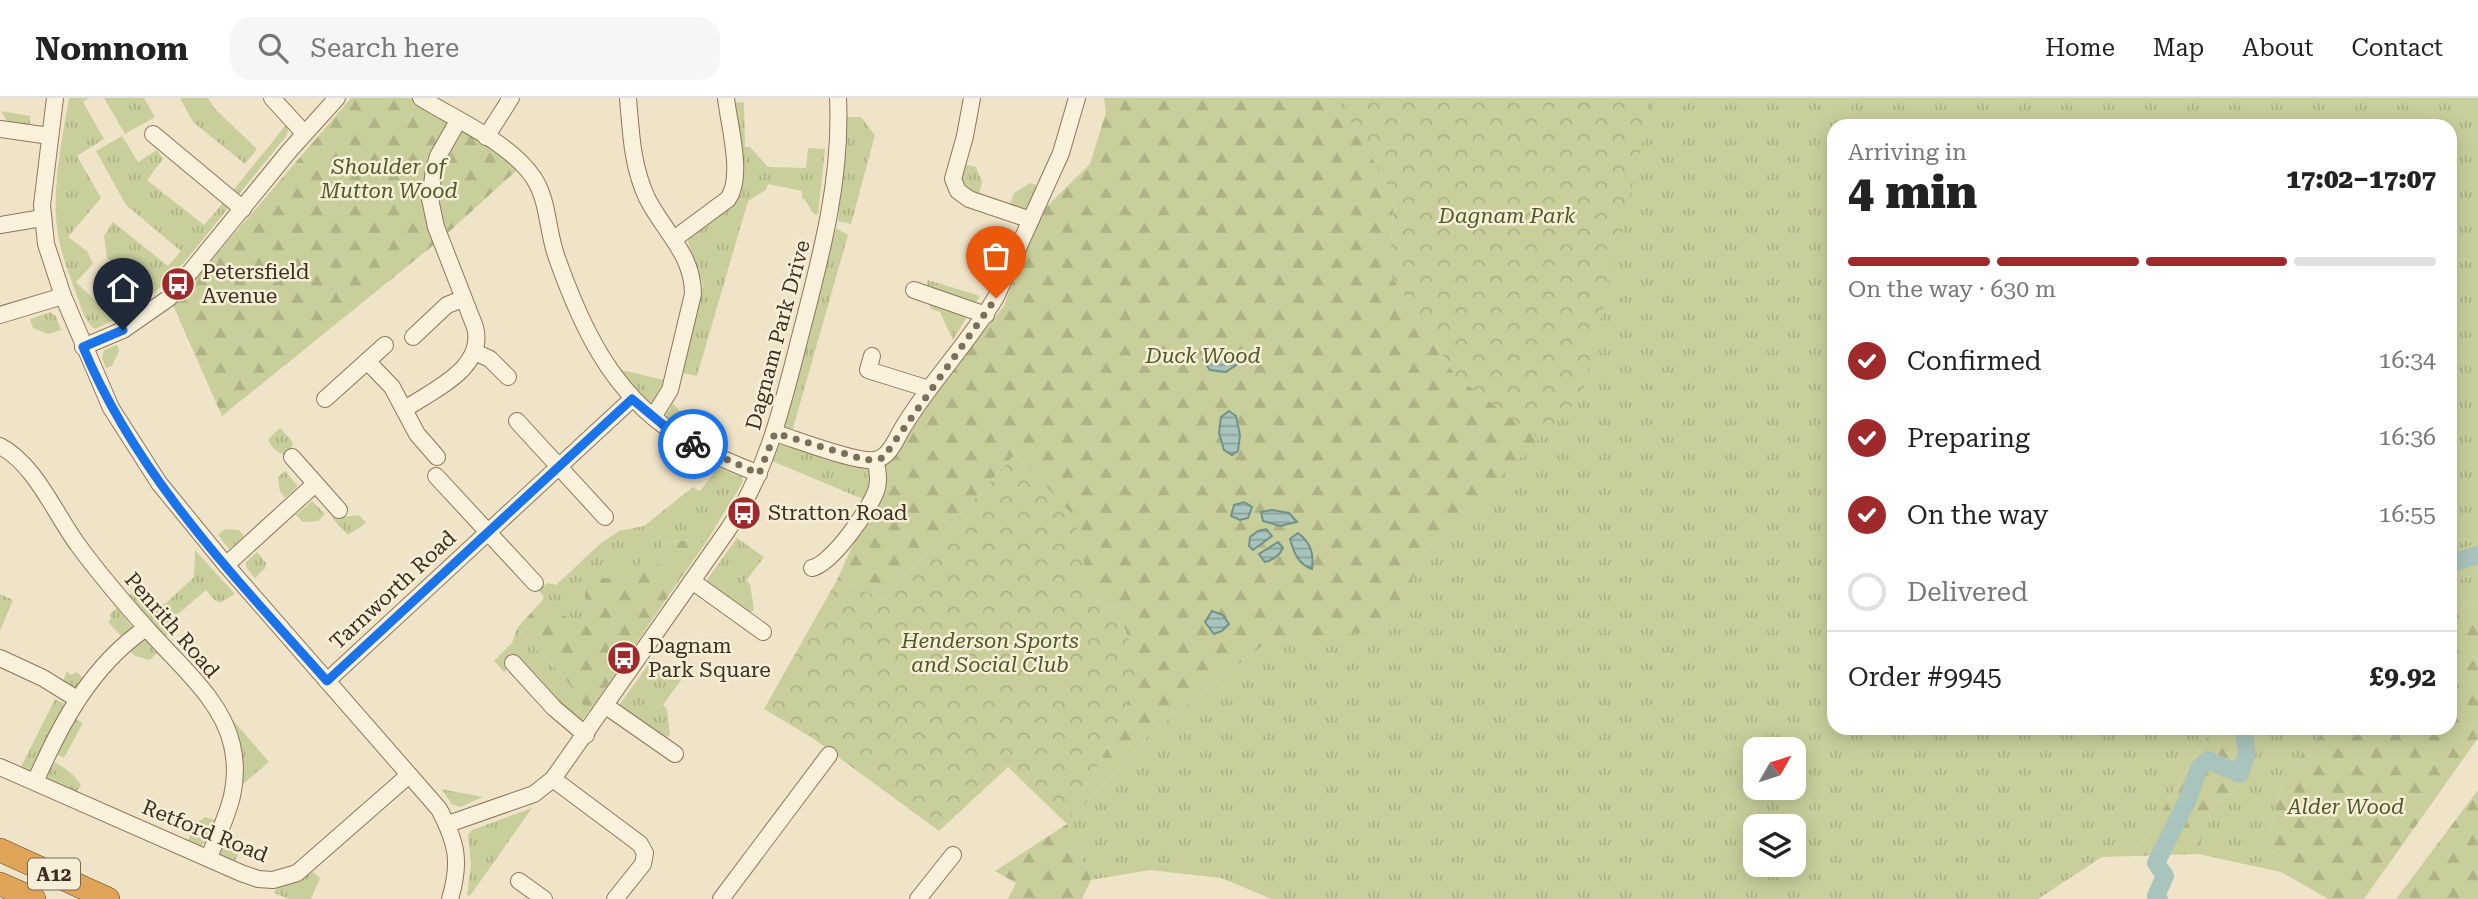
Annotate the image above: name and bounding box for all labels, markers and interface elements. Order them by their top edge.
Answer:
search box [230,17,720,80]
text: Nomnom [35,29,188,68]
icon: search [254,29,292,67]
text: Search here [310,33,459,63]
text: Home [2045,34,2115,62]
text: Map [2153,34,2204,62]
text: About [2242,34,2313,62]
text: Contact [2351,34,2443,62]
text: Arriving in [1848,139,1967,166]
park label: Shoulder of Mutton Wood [319,155,458,203]
text: 17:02–17:07 [2286,164,2436,194]
text: 4 min [1848,165,1977,219]
park label: Dagnam Park [1438,204,1576,228]
pin [966,226,1026,298]
icon: bag [977,237,1015,275]
street label: Dagnam Park Drive [741,238,815,432]
pin [93,258,153,330]
place label: Petersfield Avenue [202,260,310,308]
bus stop icon: Petersfield Avenue [159,265,197,303]
icon: home [104,269,142,307]
text: On the way · 630 m [1848,276,2056,303]
icon: check [1848,342,1886,380]
park label: Duck Wood [1144,344,1261,368]
text: Confirmed [1907,346,2042,376]
text: 16:34 [2379,347,2436,374]
courier [658,409,728,479]
icon: check [1848,419,1886,457]
text: Preparing [1907,423,2030,453]
text: 16:36 [2379,424,2436,451]
icon: bike [674,425,712,463]
bus stop icon: Stratton Road [725,494,763,532]
icon: check [1848,496,1886,534]
text: On the way [1907,500,2048,530]
place label: Stratton Road [768,501,908,525]
text: 16:55 [2379,501,2436,528]
street label: Tarnworth Road [325,525,461,654]
street label: Penrith Road [120,567,225,683]
text: Delivered [1907,577,2028,607]
park label: Henderson Sports and Social Club [900,629,1079,677]
place label: Dagnam Park Square [648,634,771,682]
bus stop icon: Dagnam Park Square [605,639,643,677]
text: Order #9945 [1848,662,2002,692]
text: £9.92 [2370,662,2436,692]
north arrow [1743,737,1806,800]
map controls [1743,737,1806,877]
street label: Retford Road [139,795,272,867]
park label: Alder Wood [2286,795,2404,819]
button: layers [1743,814,1806,877]
road number: A12 [28,859,80,890]

